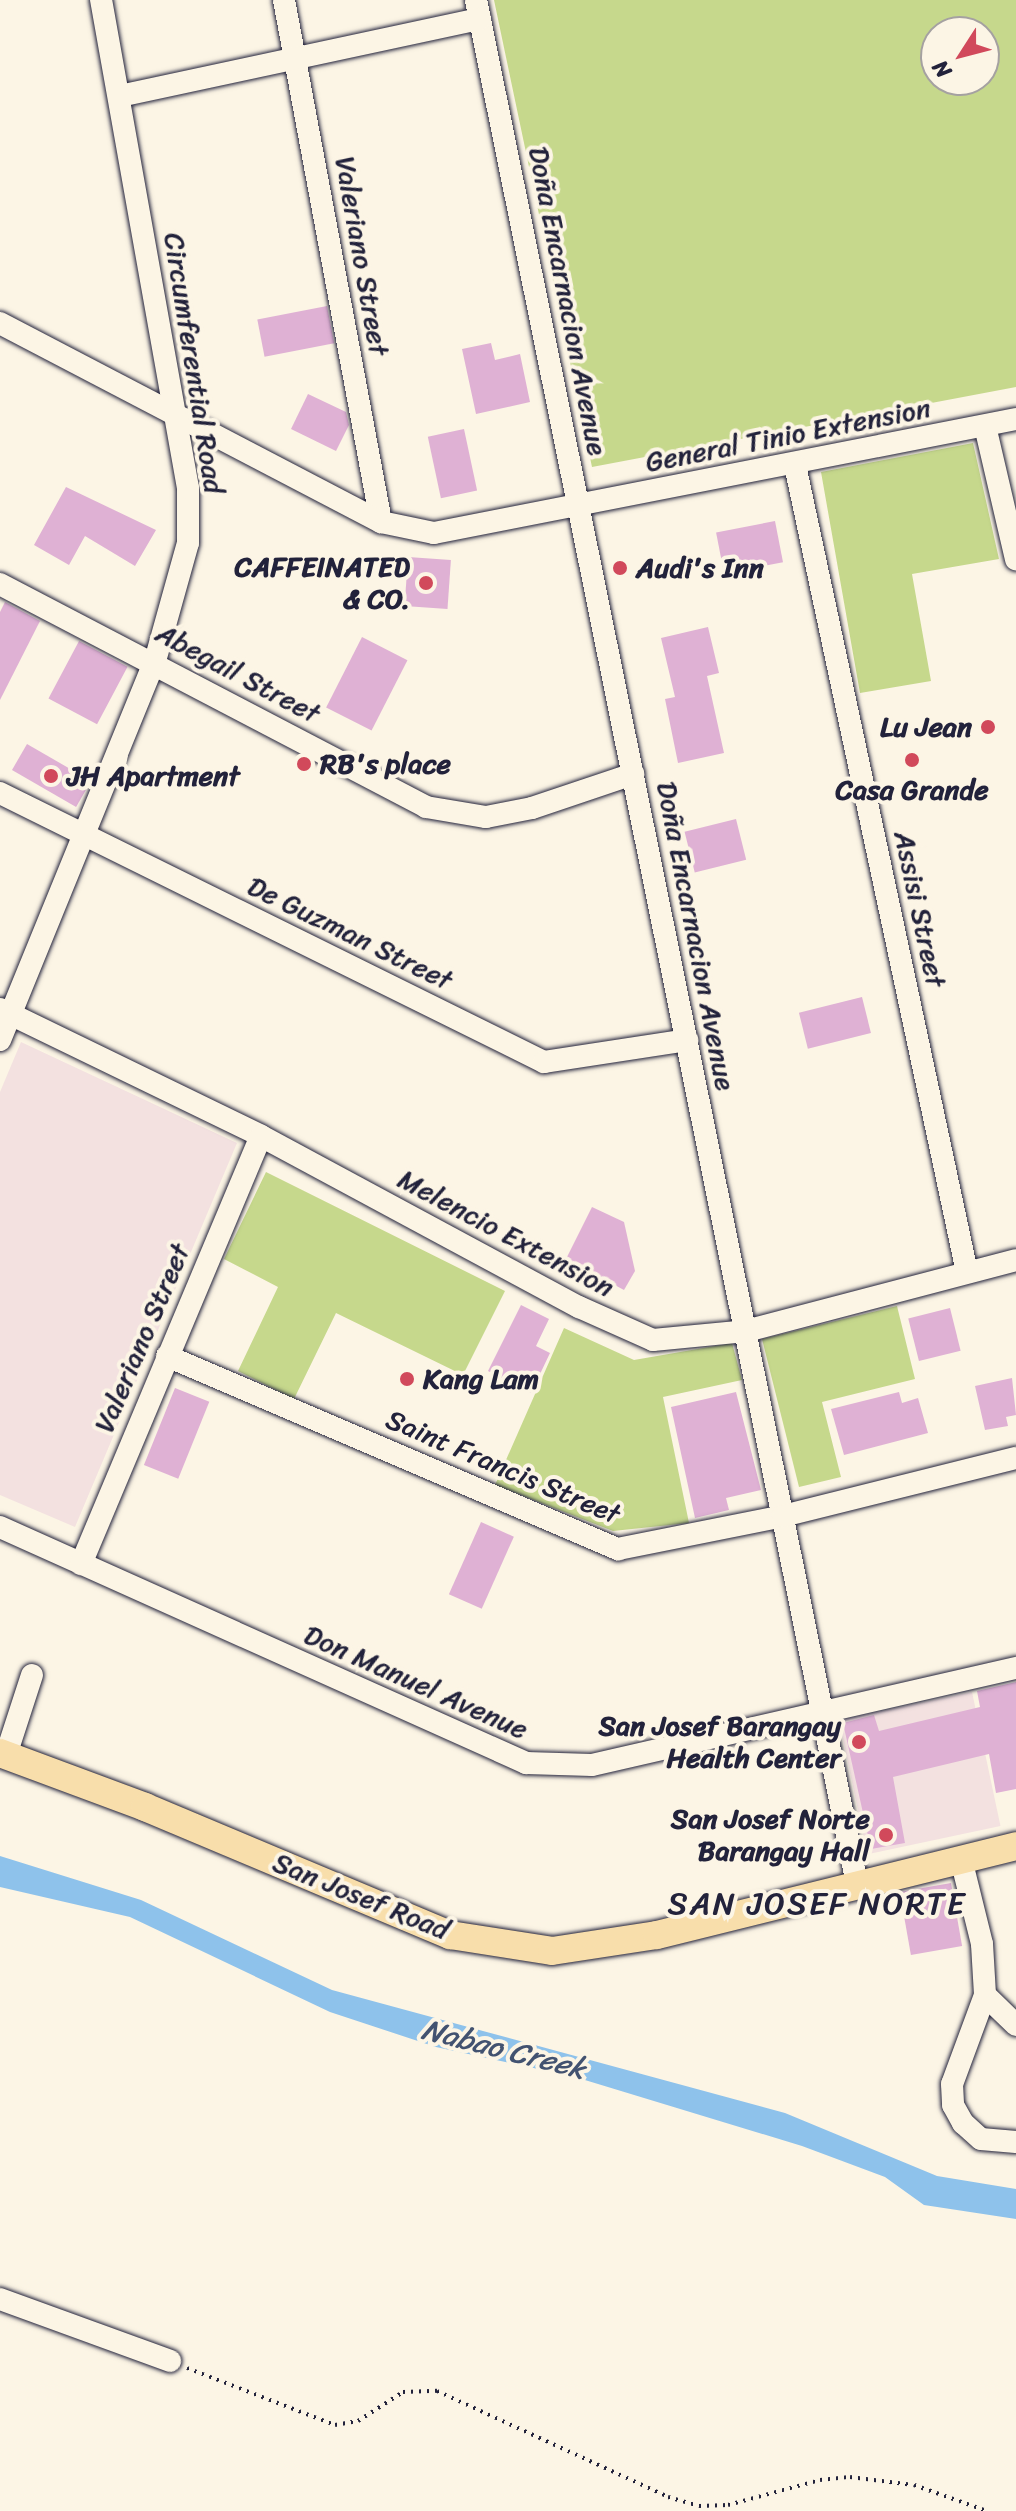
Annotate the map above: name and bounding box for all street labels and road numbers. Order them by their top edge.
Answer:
street label: Doña Encarnacion Avenue [522,143,614,459]
street label: Valeriano Street [328,153,396,359]
street label: Circumferential Road [157,230,231,496]
street label: General Tinio Extension [642,391,934,479]
street label: Abegail Street [150,616,326,730]
street label: Doña Encarnacion Avenue [650,778,742,1094]
street label: Assisi Street [887,827,953,991]
street label: De Guzman Street [242,869,458,997]
street label: Melencio Extension [393,1162,619,1304]
street label: Valeriano Street [87,1238,197,1438]
street label: Saint Francis Street [380,1402,626,1532]
street label: Don Manuel Avenue [300,1618,532,1746]
street label: San Josef Road [268,1845,454,1947]

